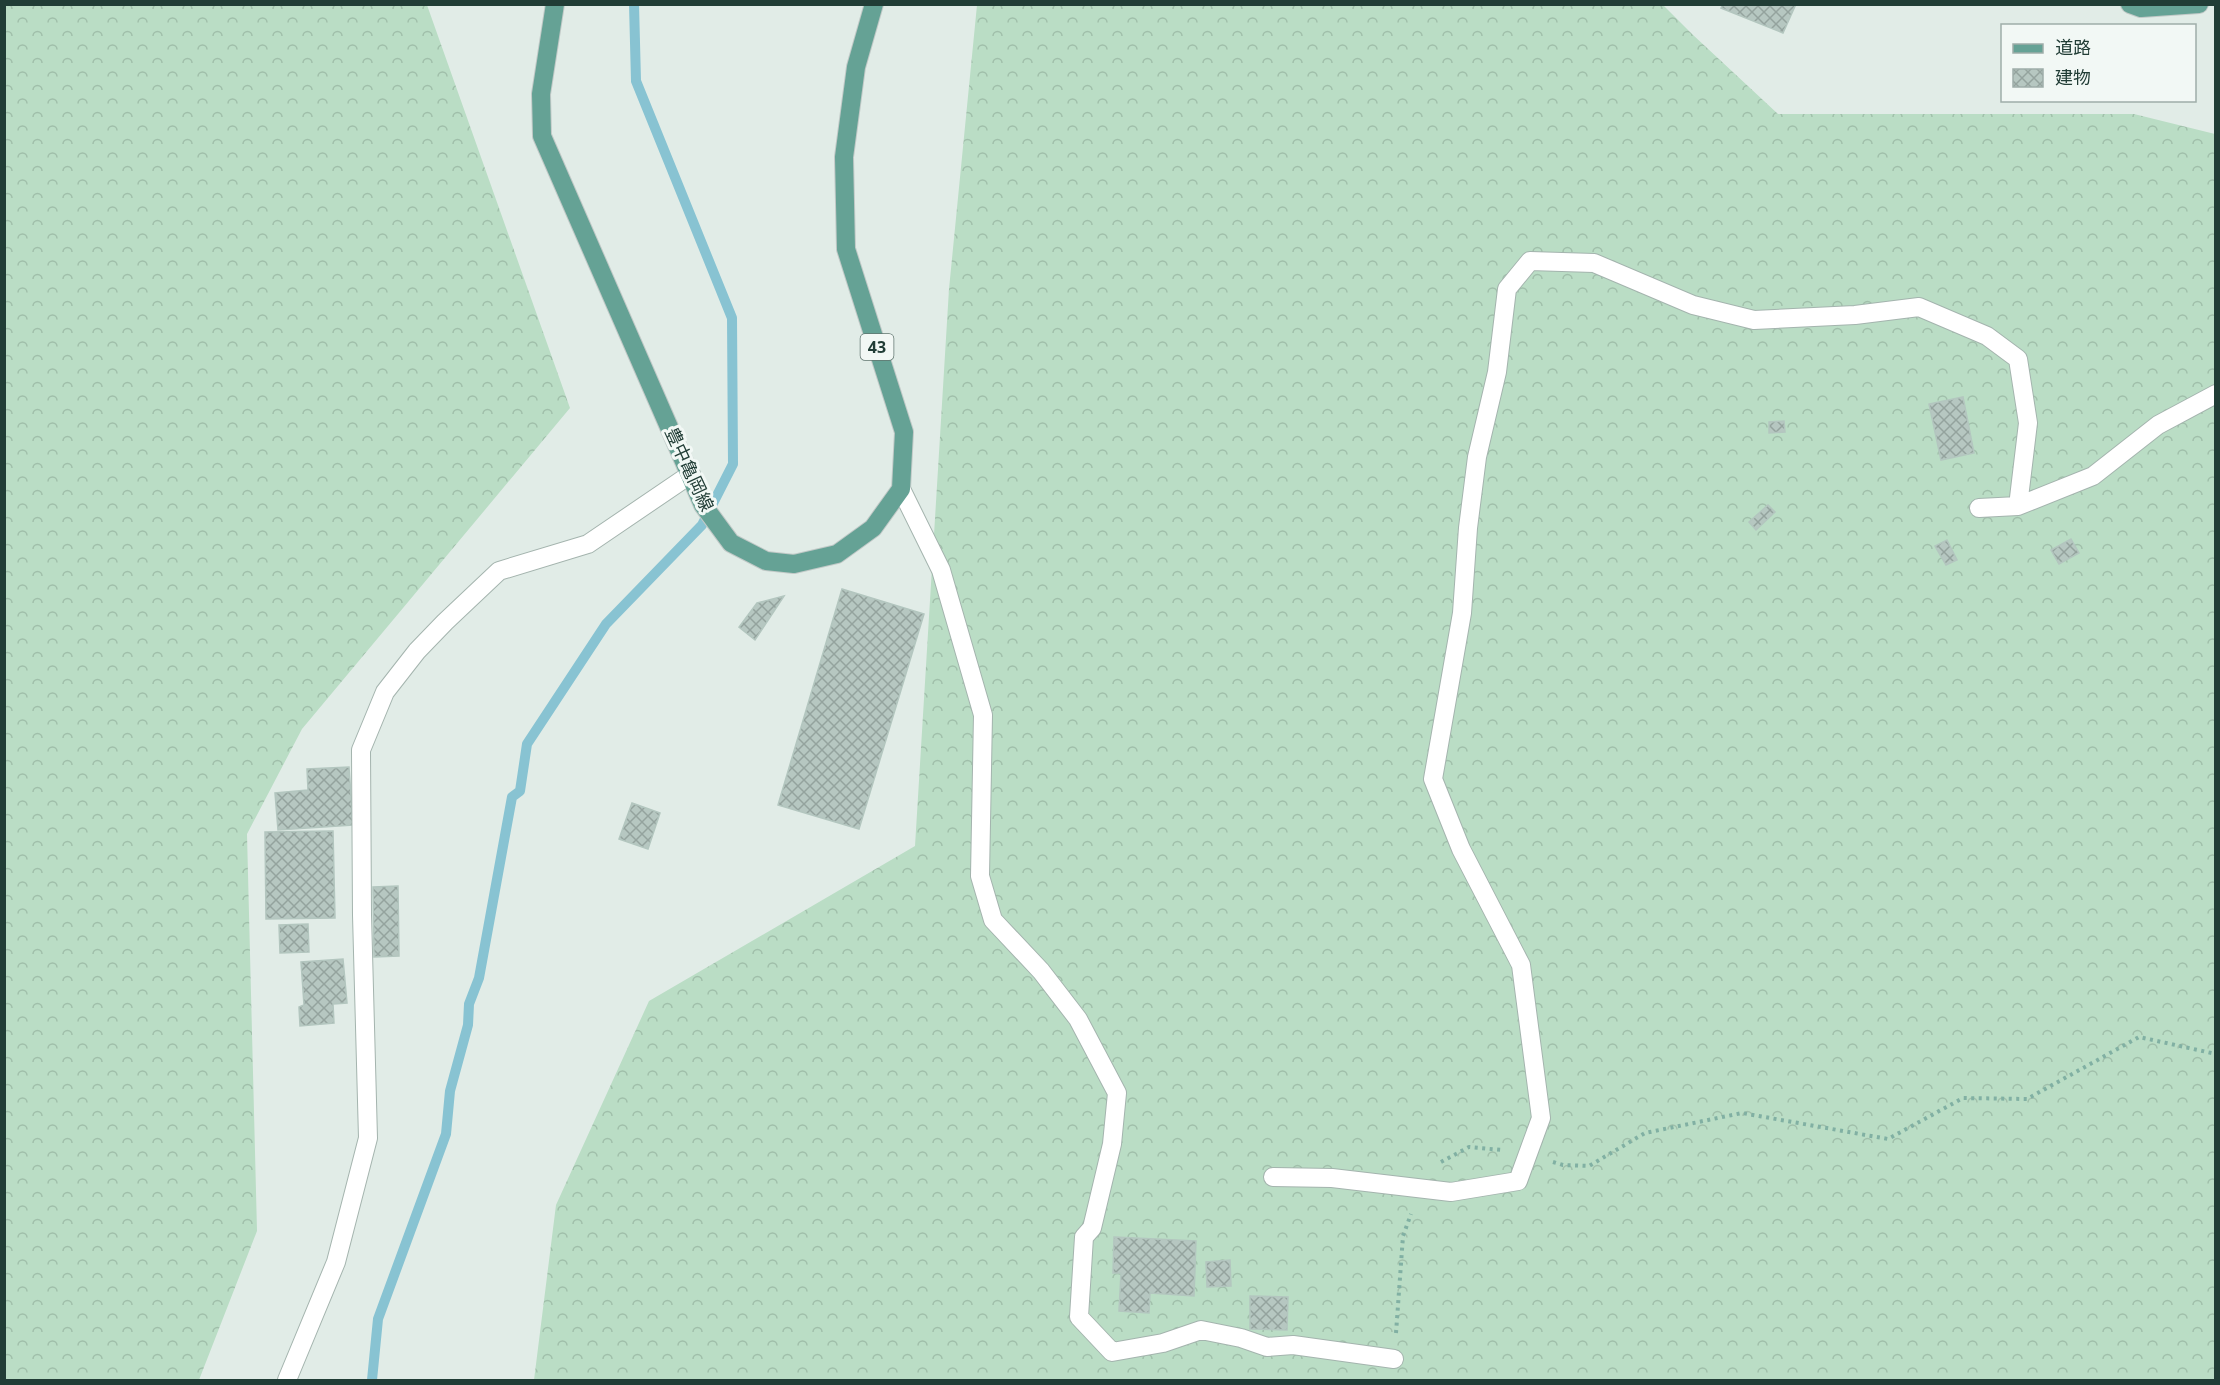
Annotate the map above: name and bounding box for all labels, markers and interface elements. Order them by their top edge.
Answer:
legend [2001,24,2196,102]
text: 道路 [2055,35,2091,59]
text: 建物 [2055,65,2091,89]
road number: 43 [860,334,894,360]
street label: 豊中亀岡線 [660,423,720,515]

